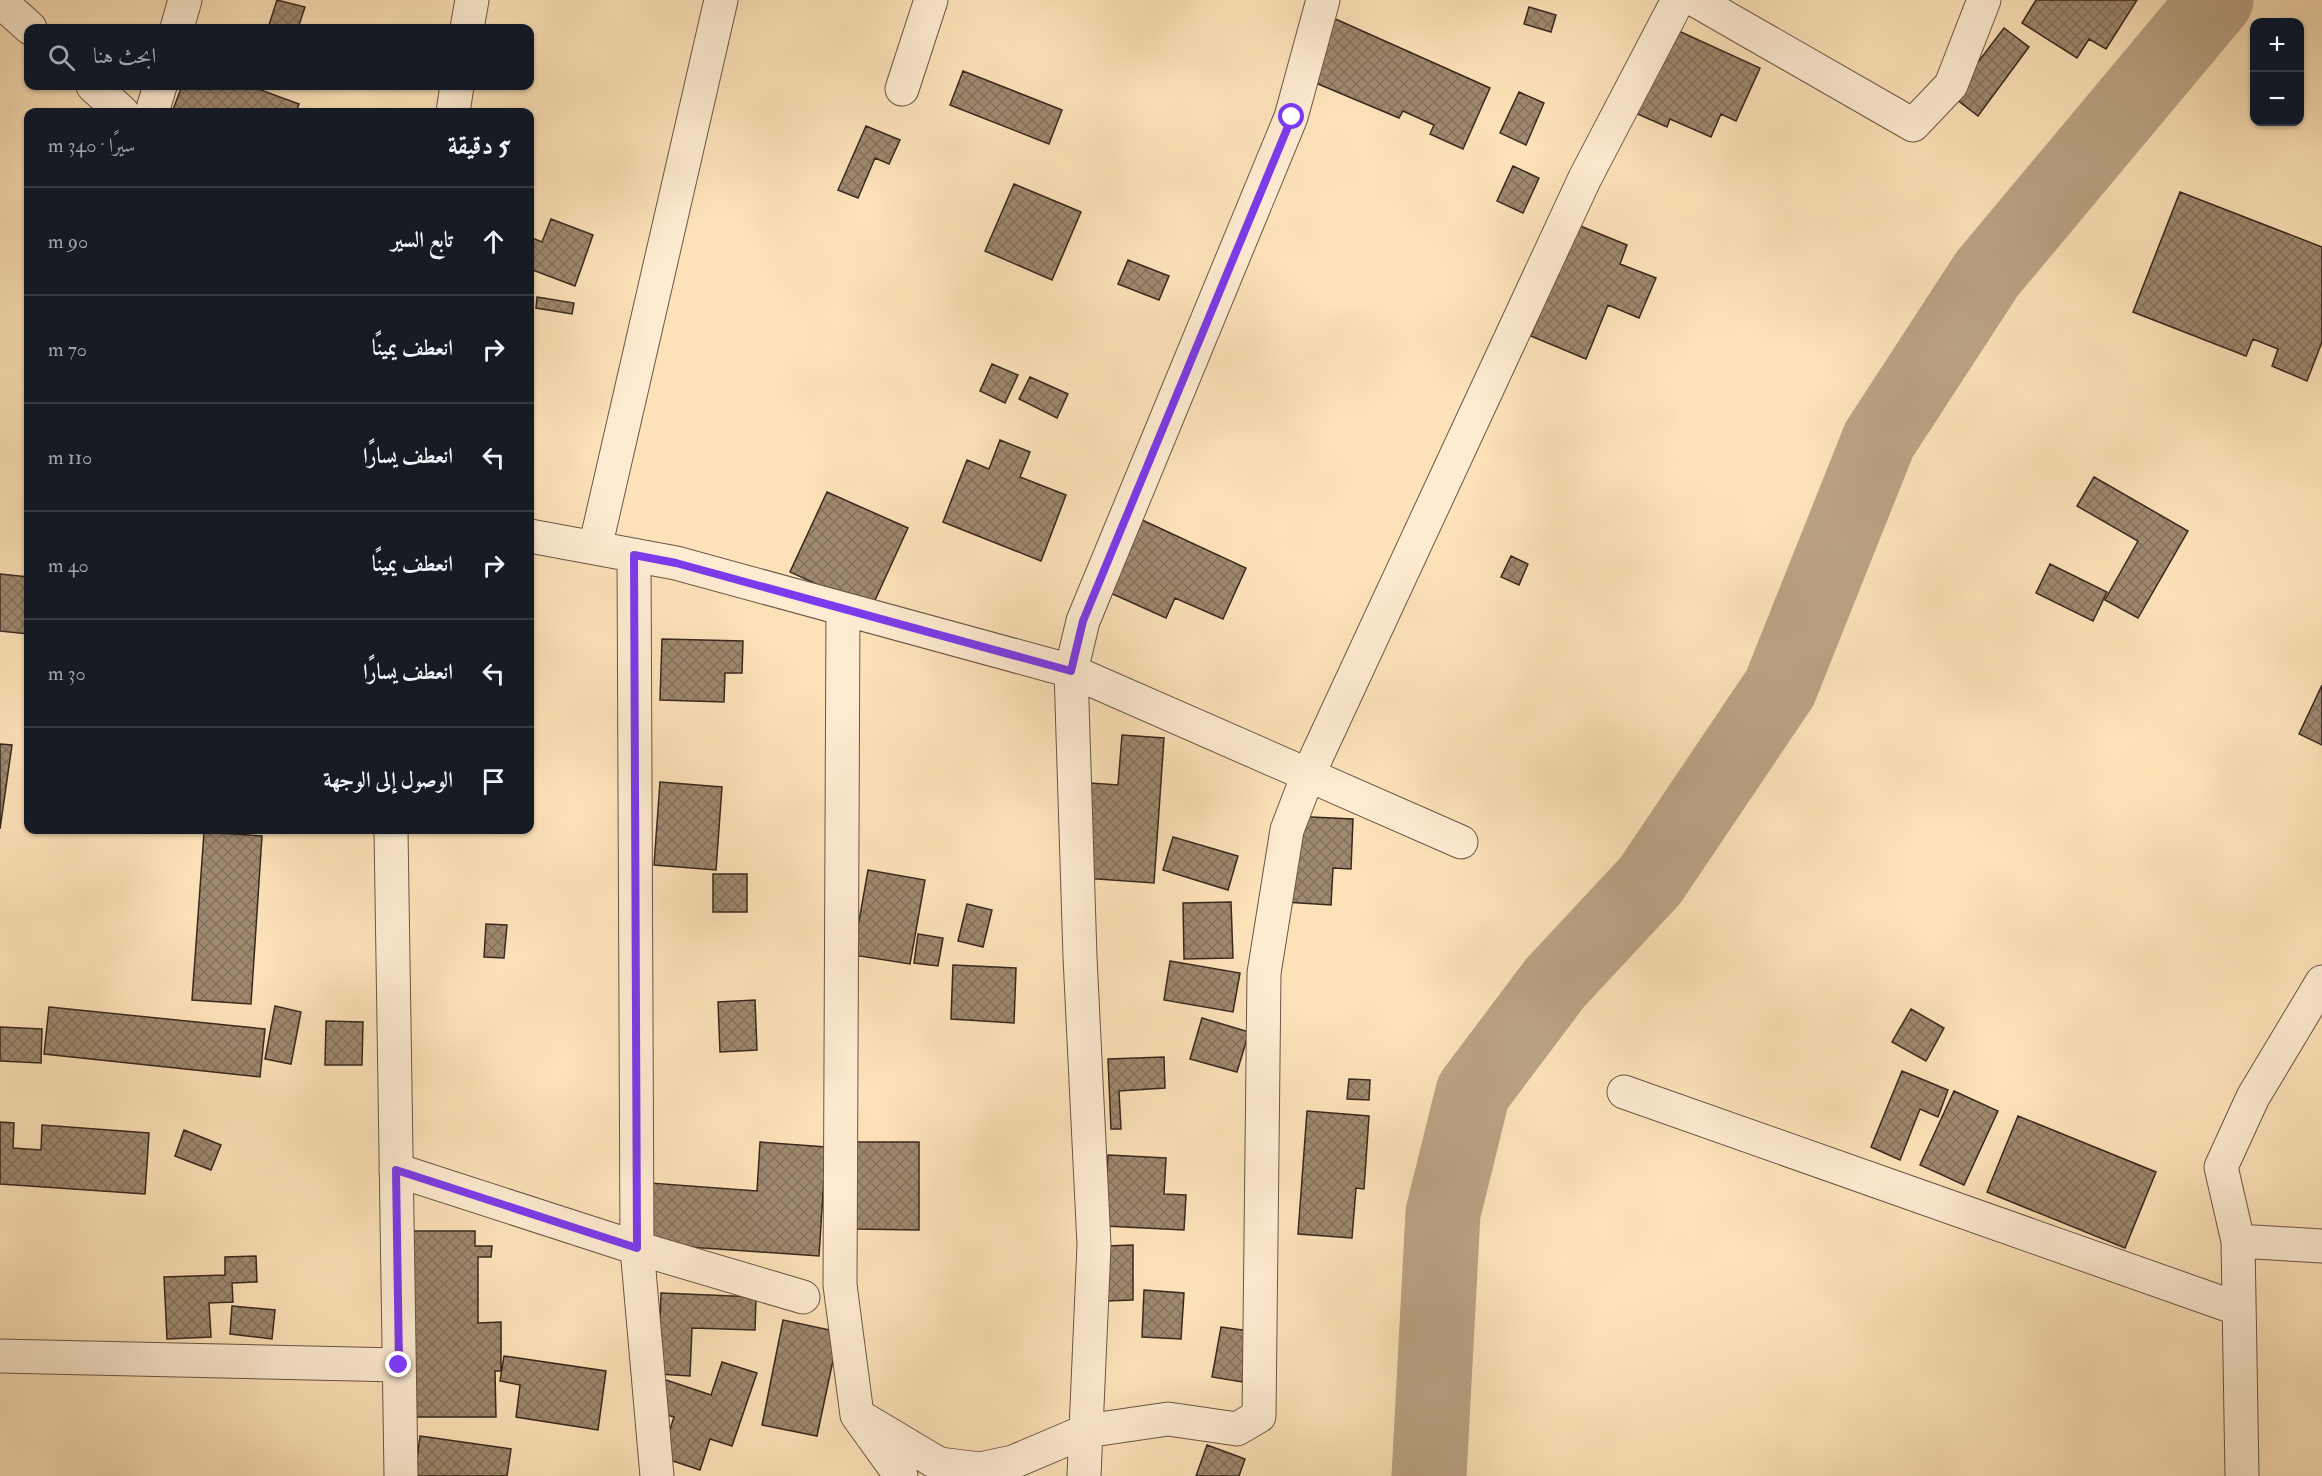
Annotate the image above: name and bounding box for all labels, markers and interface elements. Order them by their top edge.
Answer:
map controls [2250,18,2304,126]
button: + [2250,18,2304,72]
search box [24,24,534,90]
icon: search [45,41,78,74]
text: ابحث هنا [93,42,156,70]
button: − [2250,72,2304,126]
route start [1278,103,1304,129]
text: 5 دقيقة [448,130,510,162]
text: سيرًا · 340 m [48,133,135,158]
icon: ahead [477,225,510,258]
text: تابع السير [391,226,453,254]
text: 90 m [48,229,88,254]
icon: right [477,333,510,366]
text: انعطف يمينًا [372,334,453,362]
text: 70 m [48,337,87,362]
icon: left [477,441,510,474]
text: انعطف يسارًا [363,442,453,470]
text: 110 m [48,445,92,470]
icon: right [477,549,510,582]
text: انعطف يمينًا [372,550,453,578]
text: 40 m [48,553,89,578]
icon: left [477,657,510,690]
text: انعطف يسارًا [363,658,453,686]
text: 30 m [48,661,86,686]
icon: arrive [477,765,510,798]
text: الوصول إلى الوجهة [323,766,453,794]
route end [385,1351,411,1377]

